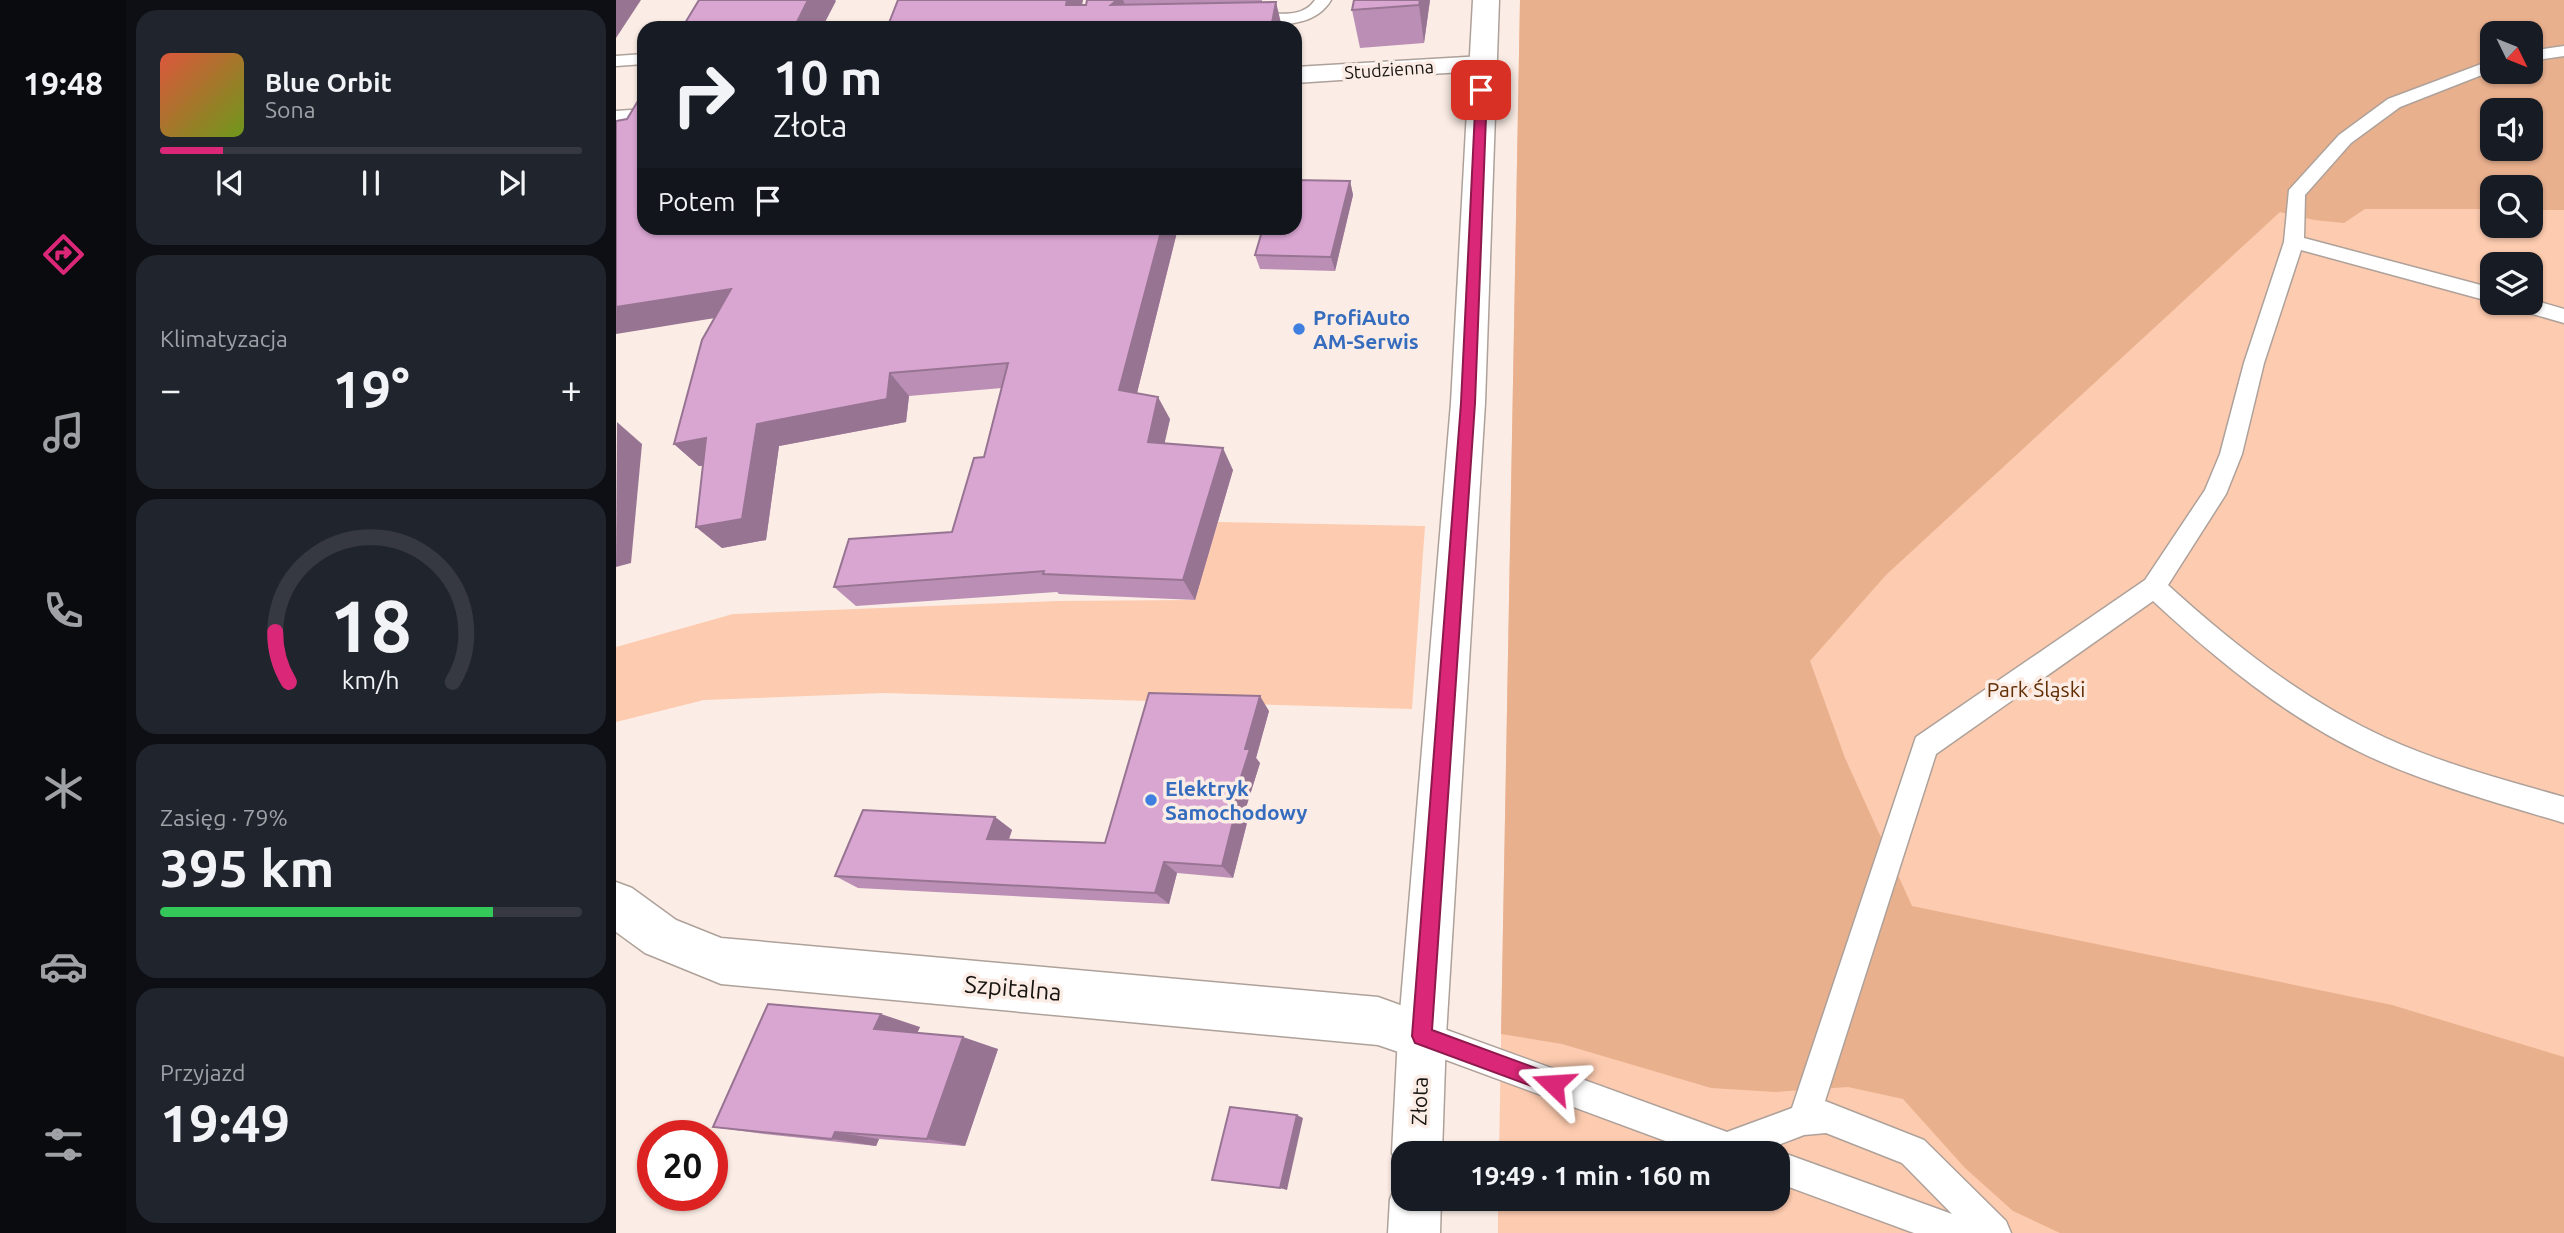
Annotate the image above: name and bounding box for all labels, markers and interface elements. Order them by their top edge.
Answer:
north arrow [2480,21,2543,84]
map controls [2480,21,2543,315]
icon: right [658,49,749,140]
text: 10 m [773,49,882,104]
street label: Studzienna [1344,56,1434,82]
pin [1451,60,1511,120]
text: 19:48 [23,65,103,101]
text: Blue Orbit [265,68,392,97]
icon: arrive [1462,71,1500,109]
text: Sona [265,97,315,122]
button: sound [2480,98,2543,161]
text: Złota [773,107,847,143]
icon: previous [211,164,249,202]
icon: pause [352,164,390,202]
icon: next [493,164,531,202]
button: search [2480,175,2543,238]
icon: arrive [749,182,787,220]
text: Potem [658,187,735,216]
icon: directions [39,230,88,279]
button: layers [2480,252,2543,315]
place label: ProfiAuto AM-Serwis [1313,305,1419,353]
marker: ProfiAuto AM-Serwis [1291,321,1307,337]
text: Klimatyzacja [160,326,288,351]
text: 19° [332,360,410,418]
text: − [160,368,181,410]
text: + [561,368,582,410]
icon: music [39,408,88,457]
text: 18 [330,585,412,667]
icon: phone [39,586,88,635]
text: km/h [342,666,400,694]
park label: Park Śląski [1987,677,2085,701]
icon: climate [39,764,88,813]
place label: Elektryk Samochodowy [1165,776,1308,824]
marker: Elektryk Samochodowy [1143,792,1159,808]
text: Zasięg · 79% [160,805,288,830]
text: 395 km [160,839,334,897]
icon: car [39,942,88,991]
street label: Szpitalna [963,970,1063,1006]
position arrow [1516,1047,1590,1121]
text: Przyjazd [160,1060,245,1085]
street label: Złota [1406,1076,1432,1126]
text: 19:49 [160,1094,290,1152]
icon: filters [39,1120,88,1169]
speed limit sign: 20 [637,1120,728,1211]
text: 19:49 · 1 min · 160 m [1470,1161,1711,1190]

